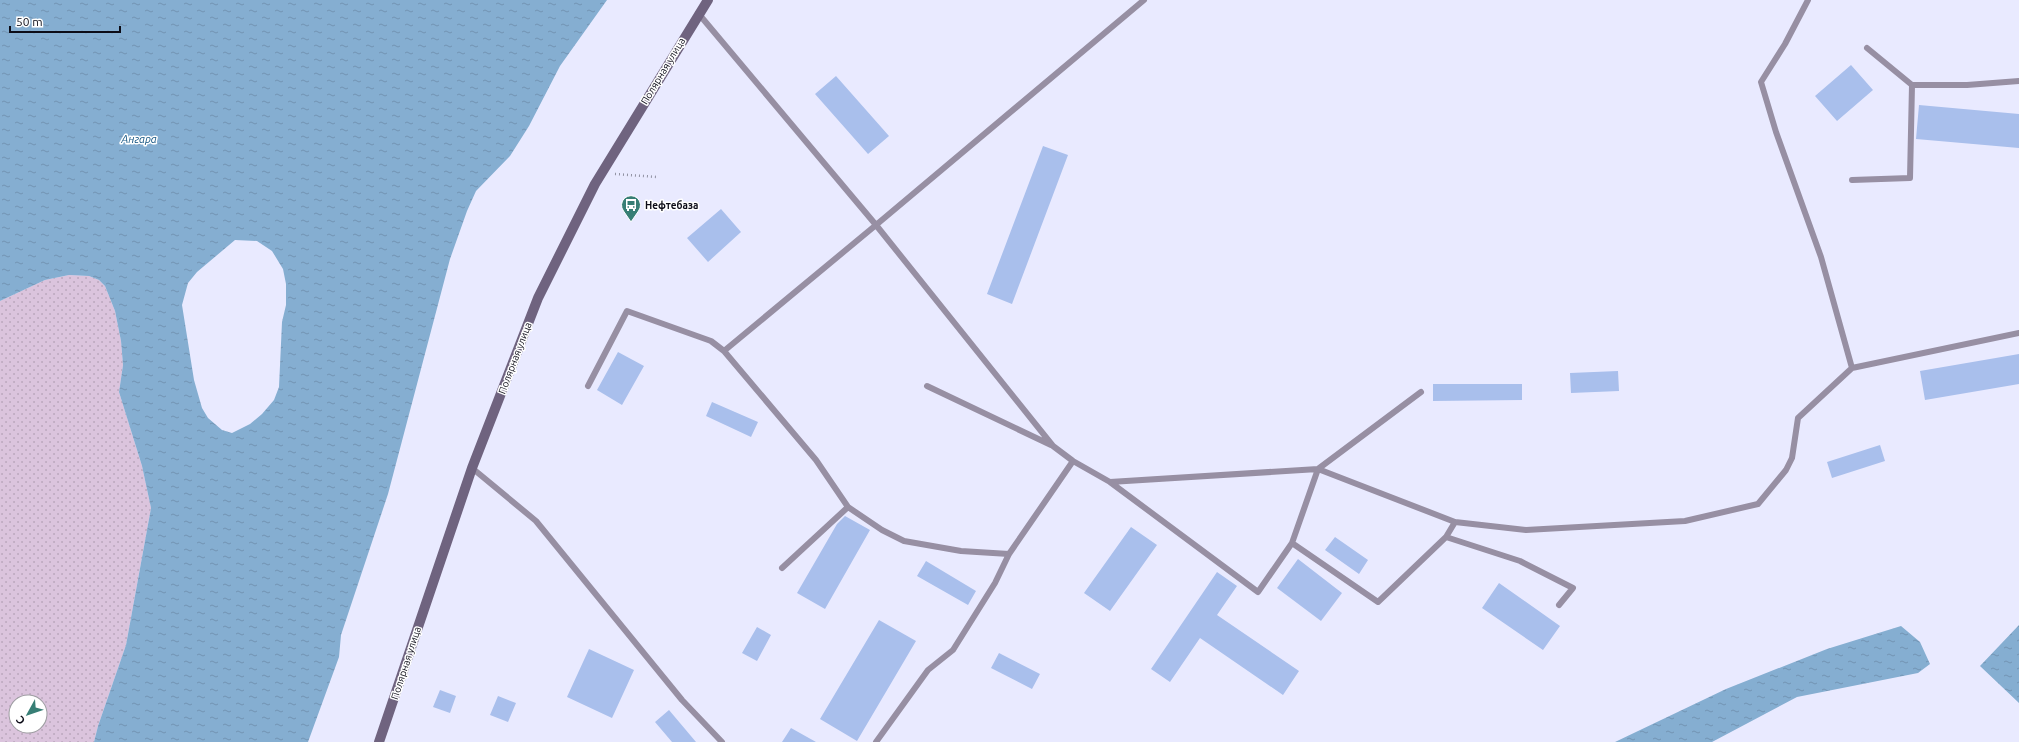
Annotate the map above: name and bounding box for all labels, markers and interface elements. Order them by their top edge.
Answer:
scale bar [10,8,120,34]
text: 50 m [16,15,43,28]
street label: Полярная улица [639,36,687,106]
water label: Ангара [120,133,157,145]
bus stop icon: Нефтебаза [620,194,642,222]
place label: Нефтебаза [645,200,698,211]
street label: Полярная улица [496,321,534,395]
street label: Полярная улица [389,625,423,701]
north arrow [8,694,48,734]
text: С [13,714,27,727]

